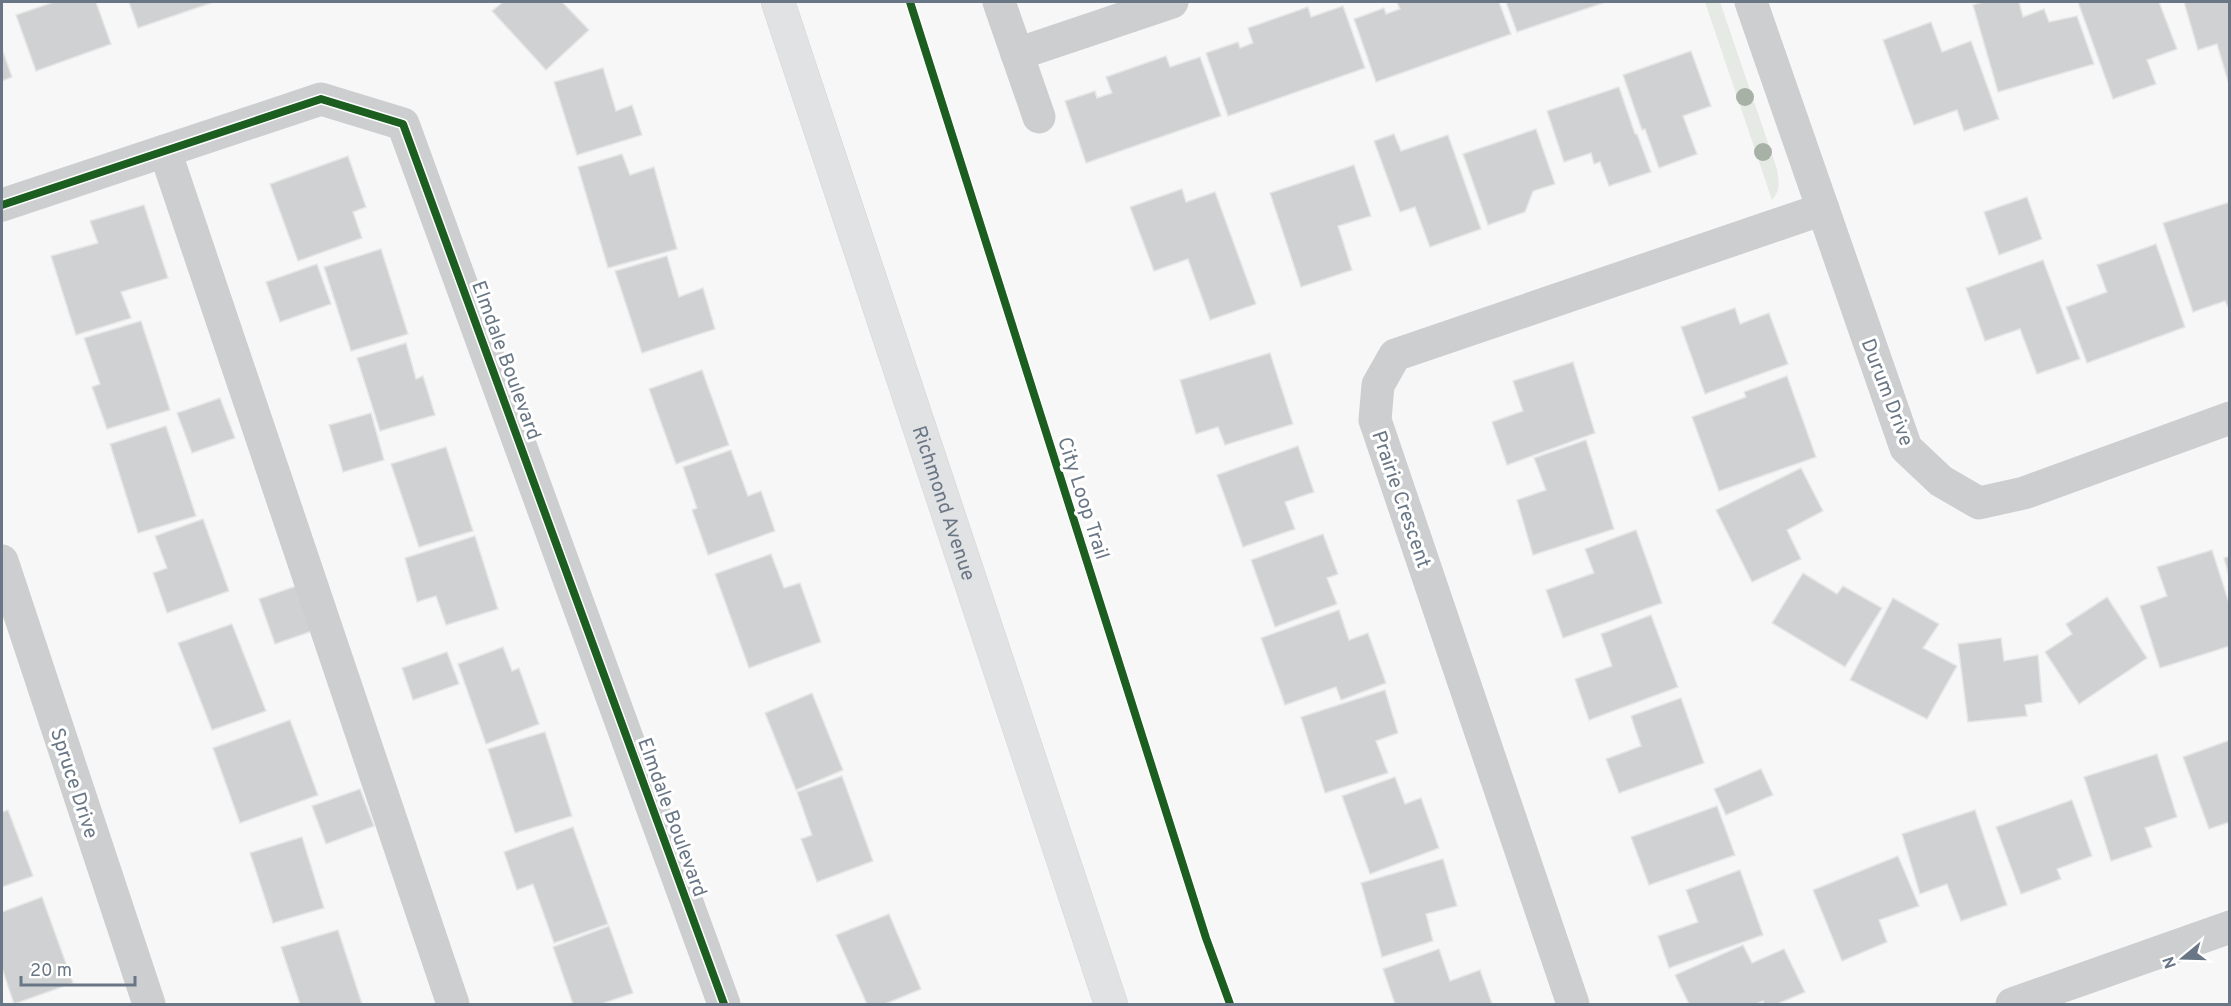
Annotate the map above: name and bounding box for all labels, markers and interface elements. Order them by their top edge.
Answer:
street label: Elmdale Boulevard [464,278,546,444]
street label: Durum Drive [1854,335,1919,450]
street label: Richmond Avenue [905,423,980,585]
street label: Prairie Crescent [1364,428,1436,572]
street label: City Loop Trail [1050,434,1114,563]
street label: Spruce Drive [43,725,103,842]
street label: Elmdale Boulevard [630,735,712,901]
north arrow [2153,928,2213,988]
scale bar [21,949,135,987]
text: N [2159,954,2182,971]
text: 20 m [30,960,72,983]

